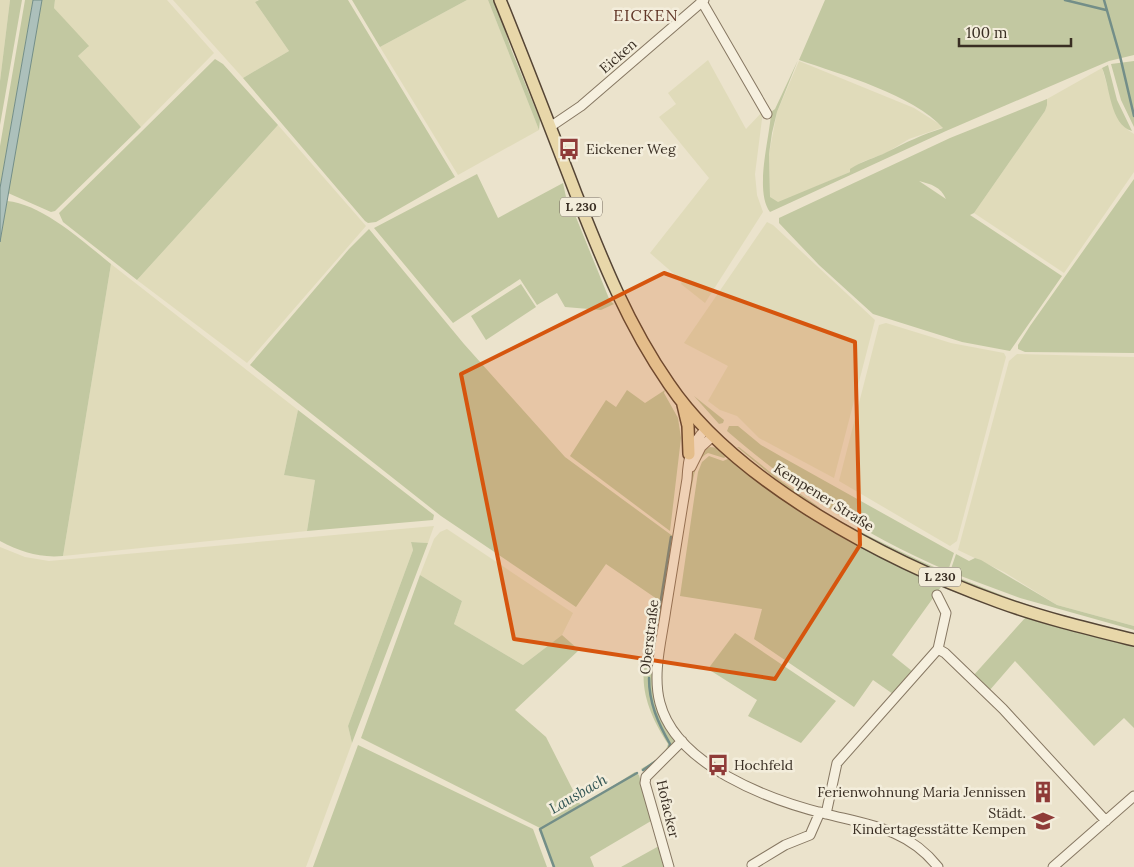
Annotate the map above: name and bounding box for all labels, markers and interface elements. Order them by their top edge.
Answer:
district label: EICKEN [613,5,679,25]
scale bar [959,15,1072,47]
text: 100 m [966,23,1007,42]
street label: Eicken [596,35,641,77]
bus stop icon: Eickener Weg [556,136,582,162]
place label: Eickener Weg [586,140,676,158]
road number: L 230 [560,198,602,216]
street label: Kempener Straße [771,459,878,535]
road number: L 230 [919,568,961,586]
street label: Oberstraße [635,598,663,675]
bus stop icon: Hochfeld [705,752,731,778]
place label: Hochfeld [734,756,793,774]
water label: Lausbach [545,769,610,818]
street label: Hofacker [653,778,683,840]
building icon: Ferienwohnung Maria Jennissen [1030,779,1056,805]
place label: Ferienwohnung Maria Jennissen [817,783,1026,801]
place label: Städt. Kindertagesstätte Kempen [852,804,1026,838]
school or university icon: Städt. Kindertagesstätte Kempen [1030,808,1056,834]

